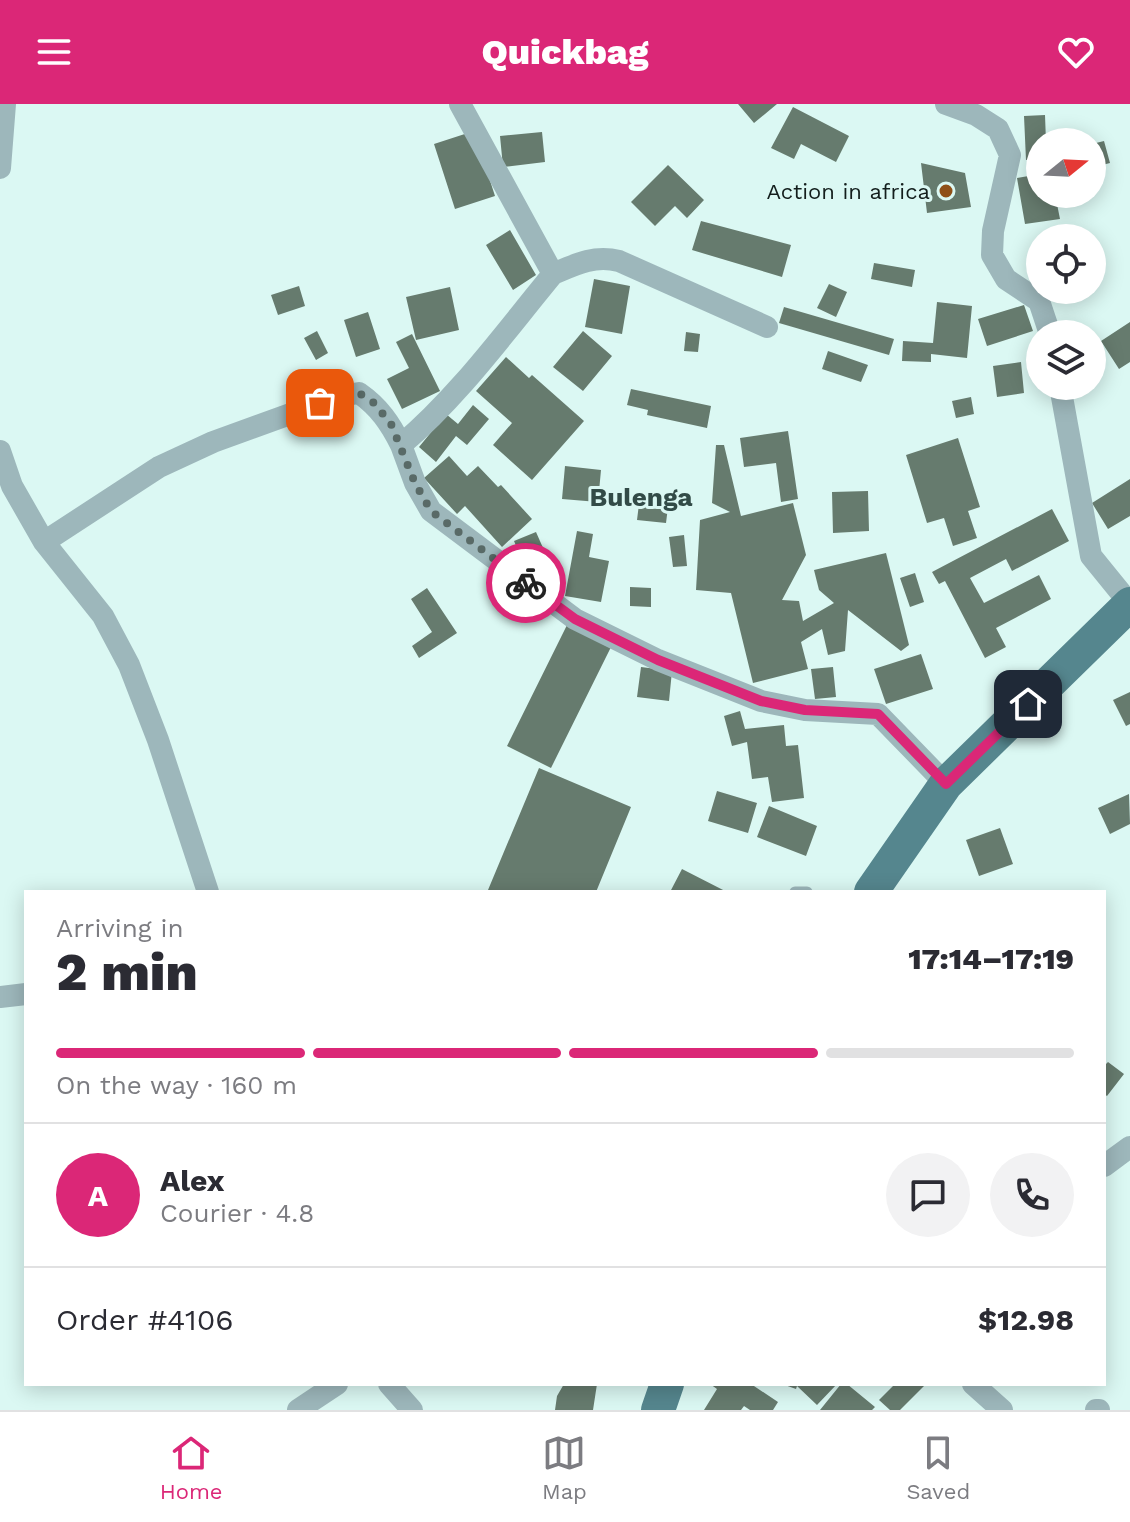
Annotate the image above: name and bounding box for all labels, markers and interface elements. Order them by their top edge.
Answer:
icon: menu [32,30,76,74]
icon: heart [1054,30,1098,74]
text: Quickbag [481,31,649,73]
north arrow [1026,128,1106,208]
map controls [1026,128,1106,400]
place label: Action in africa [766,179,930,204]
marker: Action in africa [937,182,955,200]
button: locate [1026,224,1106,304]
button: layers [1026,320,1106,400]
pin [286,369,354,437]
icon: bag [298,381,342,425]
district label: Bulenga [589,482,693,512]
courier [486,543,566,623]
icon: bike [504,561,548,605]
pin [994,670,1062,738]
icon: home [1006,682,1050,726]
text: Arriving in [56,913,184,943]
text: 17:14–17:19 [908,941,1074,976]
text: 2 min [56,942,198,1003]
text: On the way · 160 m [56,1070,297,1100]
button: chat [886,1153,970,1237]
button: phone [990,1153,1074,1237]
text: Alex [160,1163,224,1198]
text: A [88,1178,108,1213]
text: Courier · 4.8 [160,1198,314,1228]
text: Order #4106 [56,1302,234,1337]
text: $12.98 [978,1302,1074,1337]
tab: Home [160,1431,223,1504]
tab: Map [542,1431,587,1504]
tab: Saved [906,1431,970,1504]

